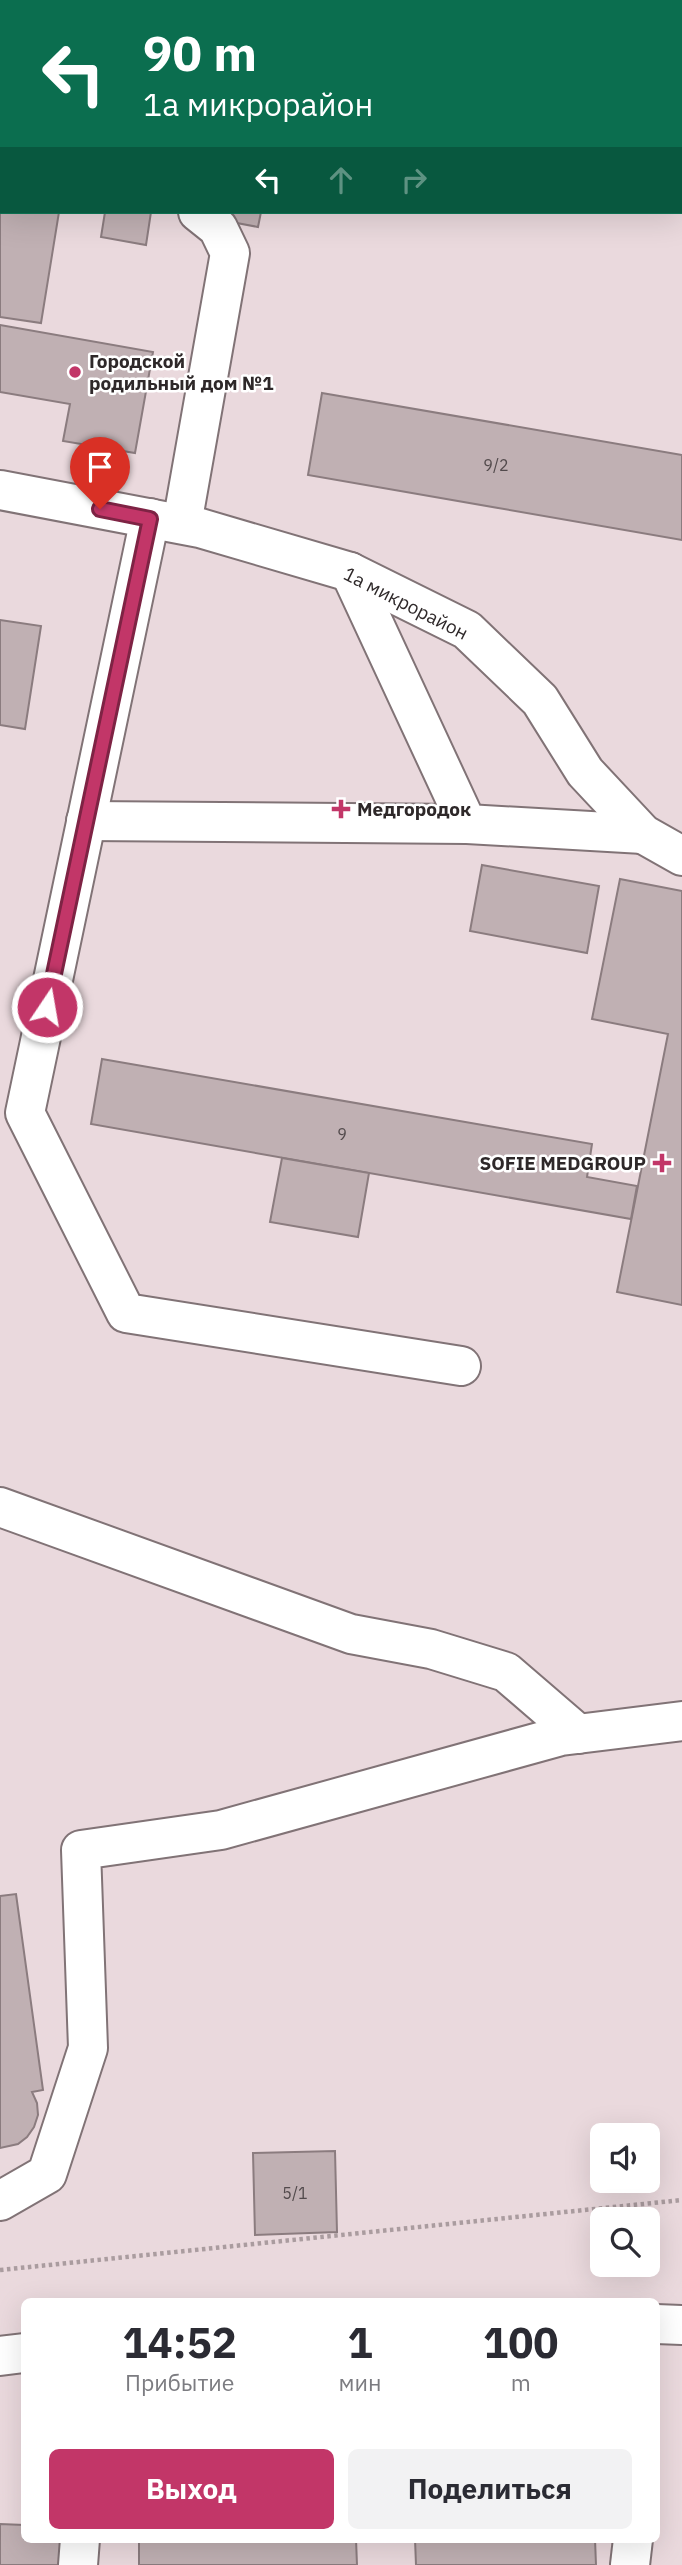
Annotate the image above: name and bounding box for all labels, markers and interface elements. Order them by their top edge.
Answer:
text: 90 m [143,21,257,84]
icon: left [28,28,119,119]
text: 1а микрорайон [143,83,373,125]
icon: left [249,161,287,199]
icon: ahead [322,161,360,199]
icon: right [395,161,433,199]
place label: Городской родильный дом №1 [89,349,274,395]
marker: Городской родильный дом №1 [67,364,83,380]
pin [70,437,130,509]
icon: arrive [81,448,119,486]
house number: 9/2 [483,455,509,475]
street label: 1а микрорайон [340,561,472,645]
place label: Медгородок [357,797,471,821]
marker: Медгородок [331,799,351,819]
position arrow [10,970,84,1044]
house number: 9 [337,1124,347,1144]
place label: SOFIE MEDGROUP [479,1151,646,1175]
marker: SOFIE MEDGROUP [652,1153,672,1173]
map controls [590,2123,660,2277]
button: sound [590,2123,660,2193]
house number: 5/1 [282,2183,308,2203]
button: search [590,2207,660,2277]
text: 14:52 [122,2315,237,2370]
text: 1 [347,2315,373,2370]
text: 100 [483,2315,559,2370]
text: Прибытие [125,2367,234,2397]
text: мин [338,2367,382,2397]
text: m [511,2367,531,2397]
button: Выход [49,2449,334,2529]
button: Поделиться [348,2449,632,2529]

